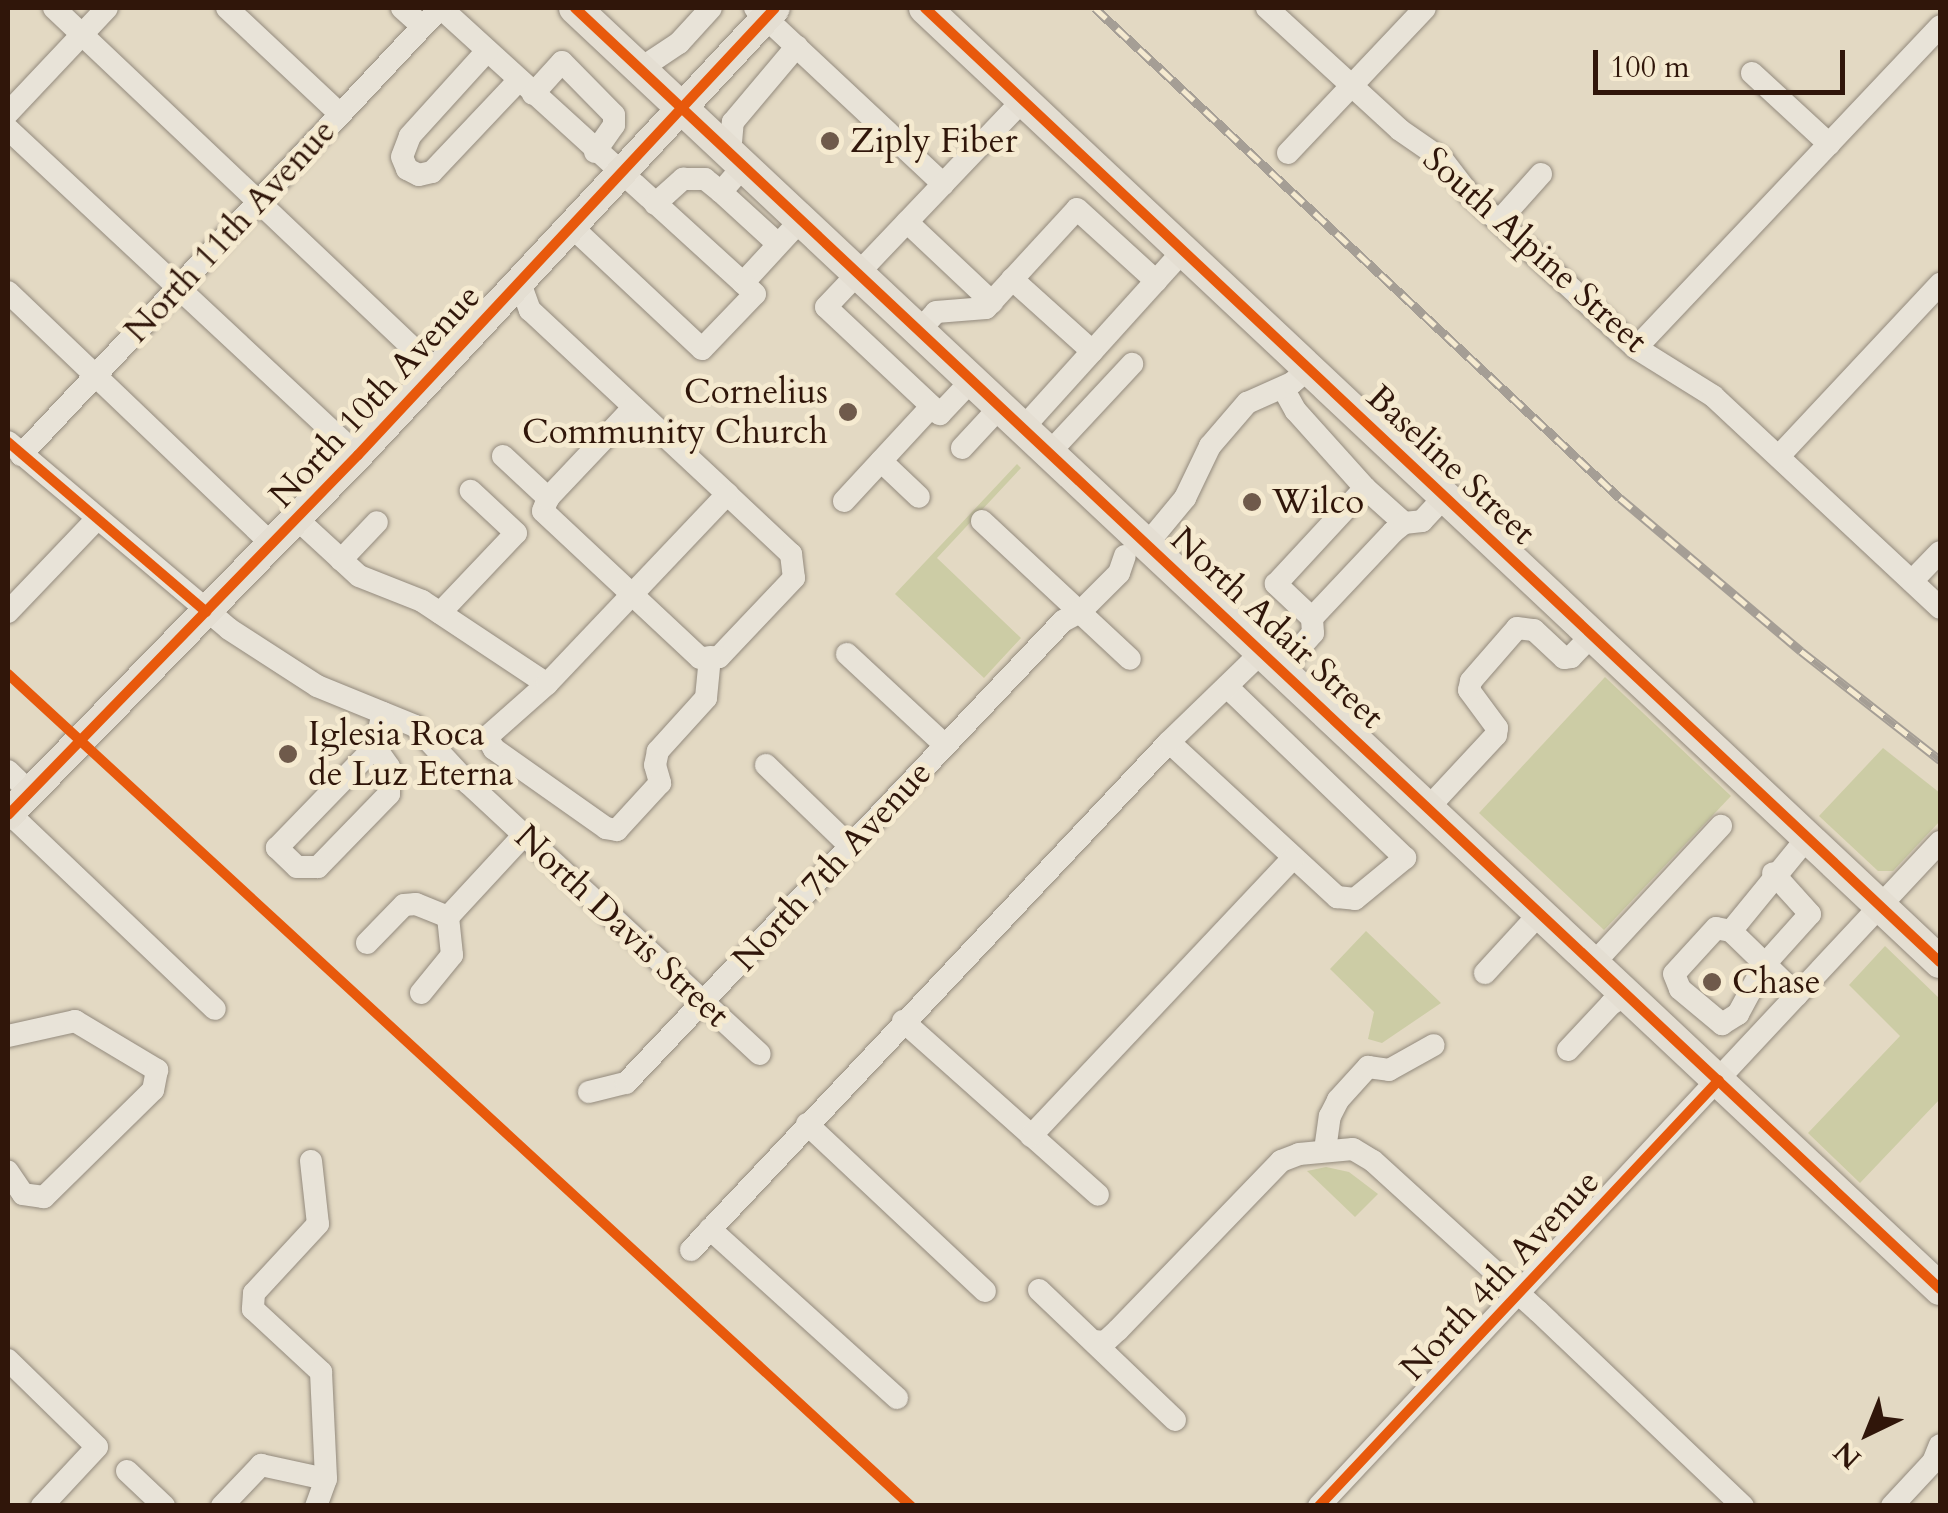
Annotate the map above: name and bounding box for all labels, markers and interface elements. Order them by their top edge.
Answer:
scale bar [1598,30,1850,92]
text: 100 m [1610,47,1690,88]
street label: North 11th Avenue [116,111,344,351]
place label: Ziply Fiber [850,120,1017,162]
marker: Ziply Fiber [819,130,841,152]
street label: South Alpine Street [1414,138,1656,362]
street label: North 10th Avenue [261,276,489,516]
place label: Cornelius Community Church [522,371,828,453]
street label: Baseline Street [1358,376,1544,554]
marker: Cornelius Community Church [837,401,859,423]
place label: Wilco [1272,481,1364,523]
marker: Wilco [1241,491,1263,513]
street label: North Adair Street [1162,519,1392,737]
place label: Iglesia Roca de Luz Eterna [308,713,514,795]
marker: Iglesia Roca de Luz Eterna [277,743,299,765]
street label: North 7th Avenue [724,752,940,980]
street label: North Davis Street [506,816,738,1036]
place label: Chase [1732,961,1821,1003]
marker: Chase [1701,971,1723,993]
street label: North 4th Avenue [1392,1161,1608,1389]
north arrow [1818,1383,1918,1483]
text: N [1826,1433,1869,1477]

